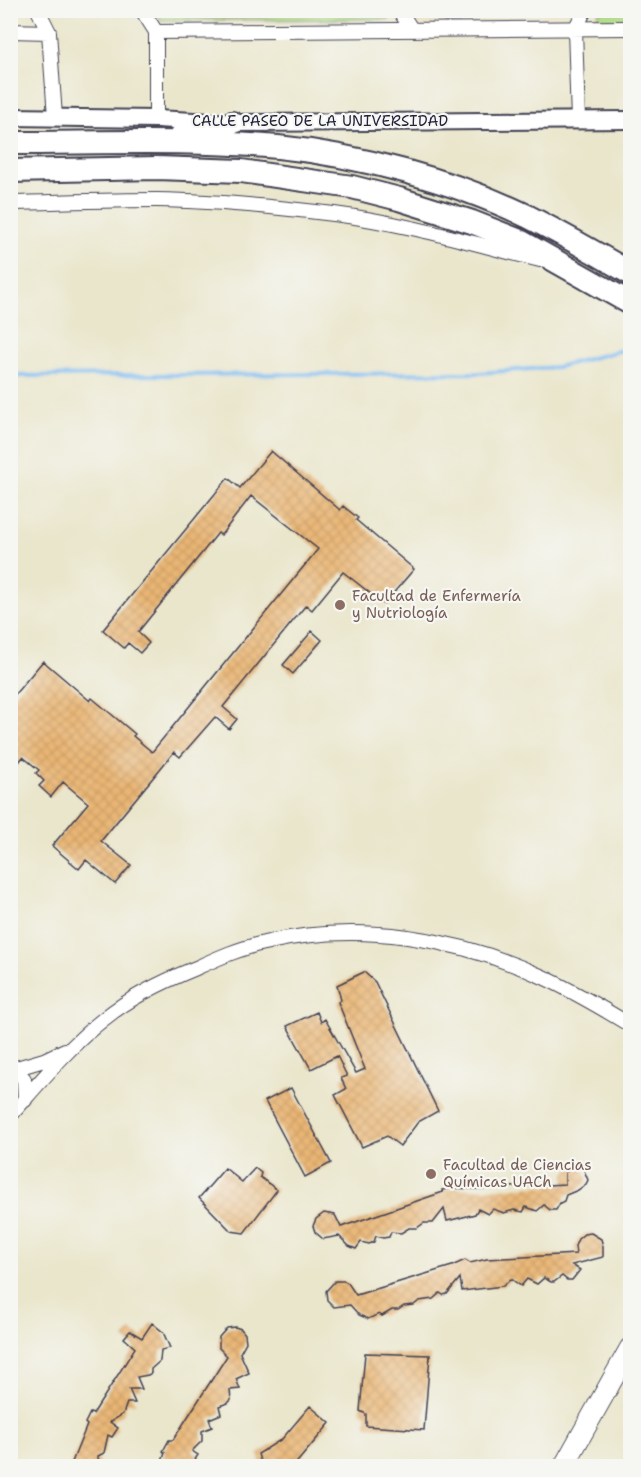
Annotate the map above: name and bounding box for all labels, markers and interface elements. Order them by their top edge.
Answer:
street label: CALLE PASEO DE LA UNIVERSIDAD [192,111,448,131]
place label: Facultad de Enfermería y Nutriología [352,586,522,623]
marker: Facultad de Enfermería y Nutriología [333,598,347,612]
place label: Facultad de Ciencias Químicas UACh [443,1155,592,1192]
marker: Facultad de Ciencias Químicas UACh [424,1167,438,1181]

